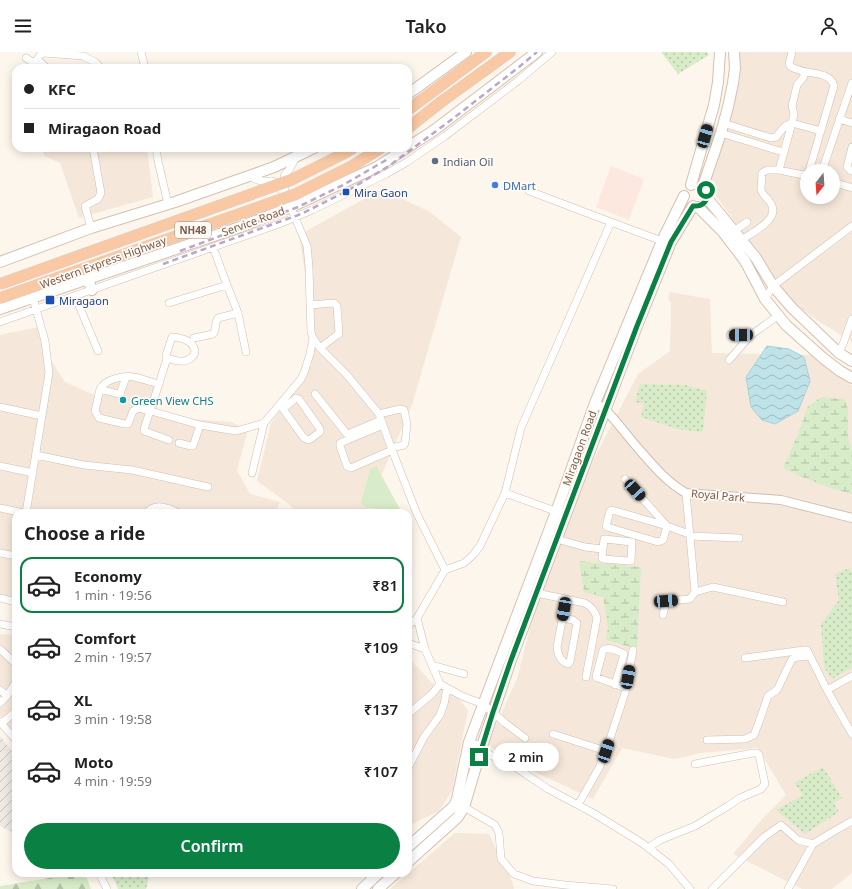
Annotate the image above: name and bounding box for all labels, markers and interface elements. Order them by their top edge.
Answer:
text: Tako [405,14,447,38]
icon: menu [12,15,34,37]
icon: person [818,15,840,37]
text: KFC [48,79,76,99]
text: Miragaon Road [48,118,161,138]
car [696,123,714,149]
place label: Indian Oil [443,154,493,169]
marker: Indian Oil [430,156,440,166]
north arrow [800,164,840,204]
map controls [800,164,840,204]
place label: DMart [503,178,536,193]
marker: DMart [490,180,500,190]
route start [697,181,715,199]
place label: Mira Gaon [354,185,408,200]
marker: Mira Gaon [341,187,351,197]
street label: Service Road [219,203,287,239]
road number: NH48 [175,222,211,238]
street label: Western Express Highway [38,232,169,292]
place label: Miragaon [59,293,109,308]
marker: Miragaon [44,294,56,306]
car [729,329,753,341]
place label: Green View CHS [131,393,213,408]
marker: Green View CHS [118,395,128,405]
street label: Miragaon Road [558,408,600,488]
car [623,477,647,503]
street label: Royal Park [690,485,746,505]
text: Choose a ride [24,521,145,545]
text: Economy [74,566,142,586]
icon: car [26,567,62,603]
text: ₹81 [372,575,398,595]
text: 1 min · 19:56 [74,586,152,604]
car [654,594,678,608]
car [556,596,572,622]
text: Comfort [74,628,136,648]
icon: car [26,629,62,665]
text: ₹109 [364,637,398,657]
text: 2 min · 19:57 [74,648,152,666]
car [620,664,636,690]
text: XL [74,690,92,710]
icon: car [26,691,62,727]
text: ₹137 [364,699,398,719]
text: 3 min · 19:58 [74,710,152,728]
car [597,738,615,764]
callout: 2 min [493,743,559,771]
route end [470,748,488,766]
text: 2 min [508,748,544,766]
text: Moto [74,752,113,772]
icon: car [26,753,62,789]
text: ₹107 [364,761,398,781]
text: 4 min · 19:59 [74,772,152,790]
button: Confirm [24,823,400,869]

